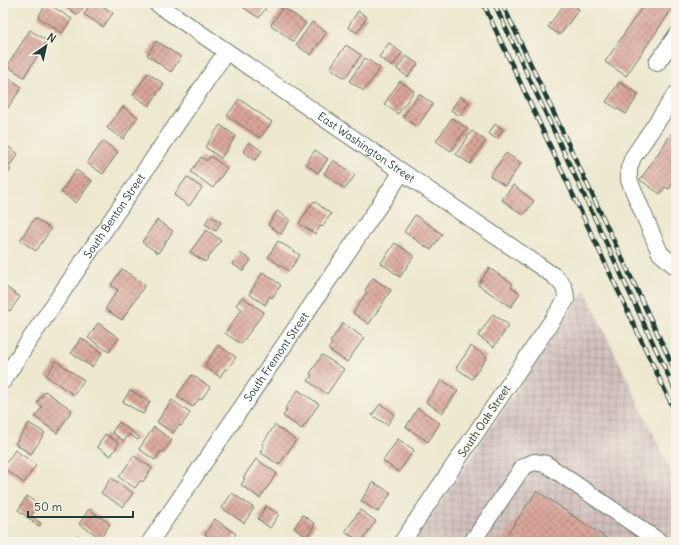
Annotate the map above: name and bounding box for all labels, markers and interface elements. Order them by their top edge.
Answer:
north arrow [26,26,66,66]
text: N [45,30,59,46]
street label: East Washington Street [315,109,418,186]
street label: South Benton Street [80,171,148,261]
street label: South Fremont Street [241,309,312,404]
street label: South Oak Street [455,382,513,460]
scale bar [28,493,133,519]
text: 50 m [34,499,63,514]

